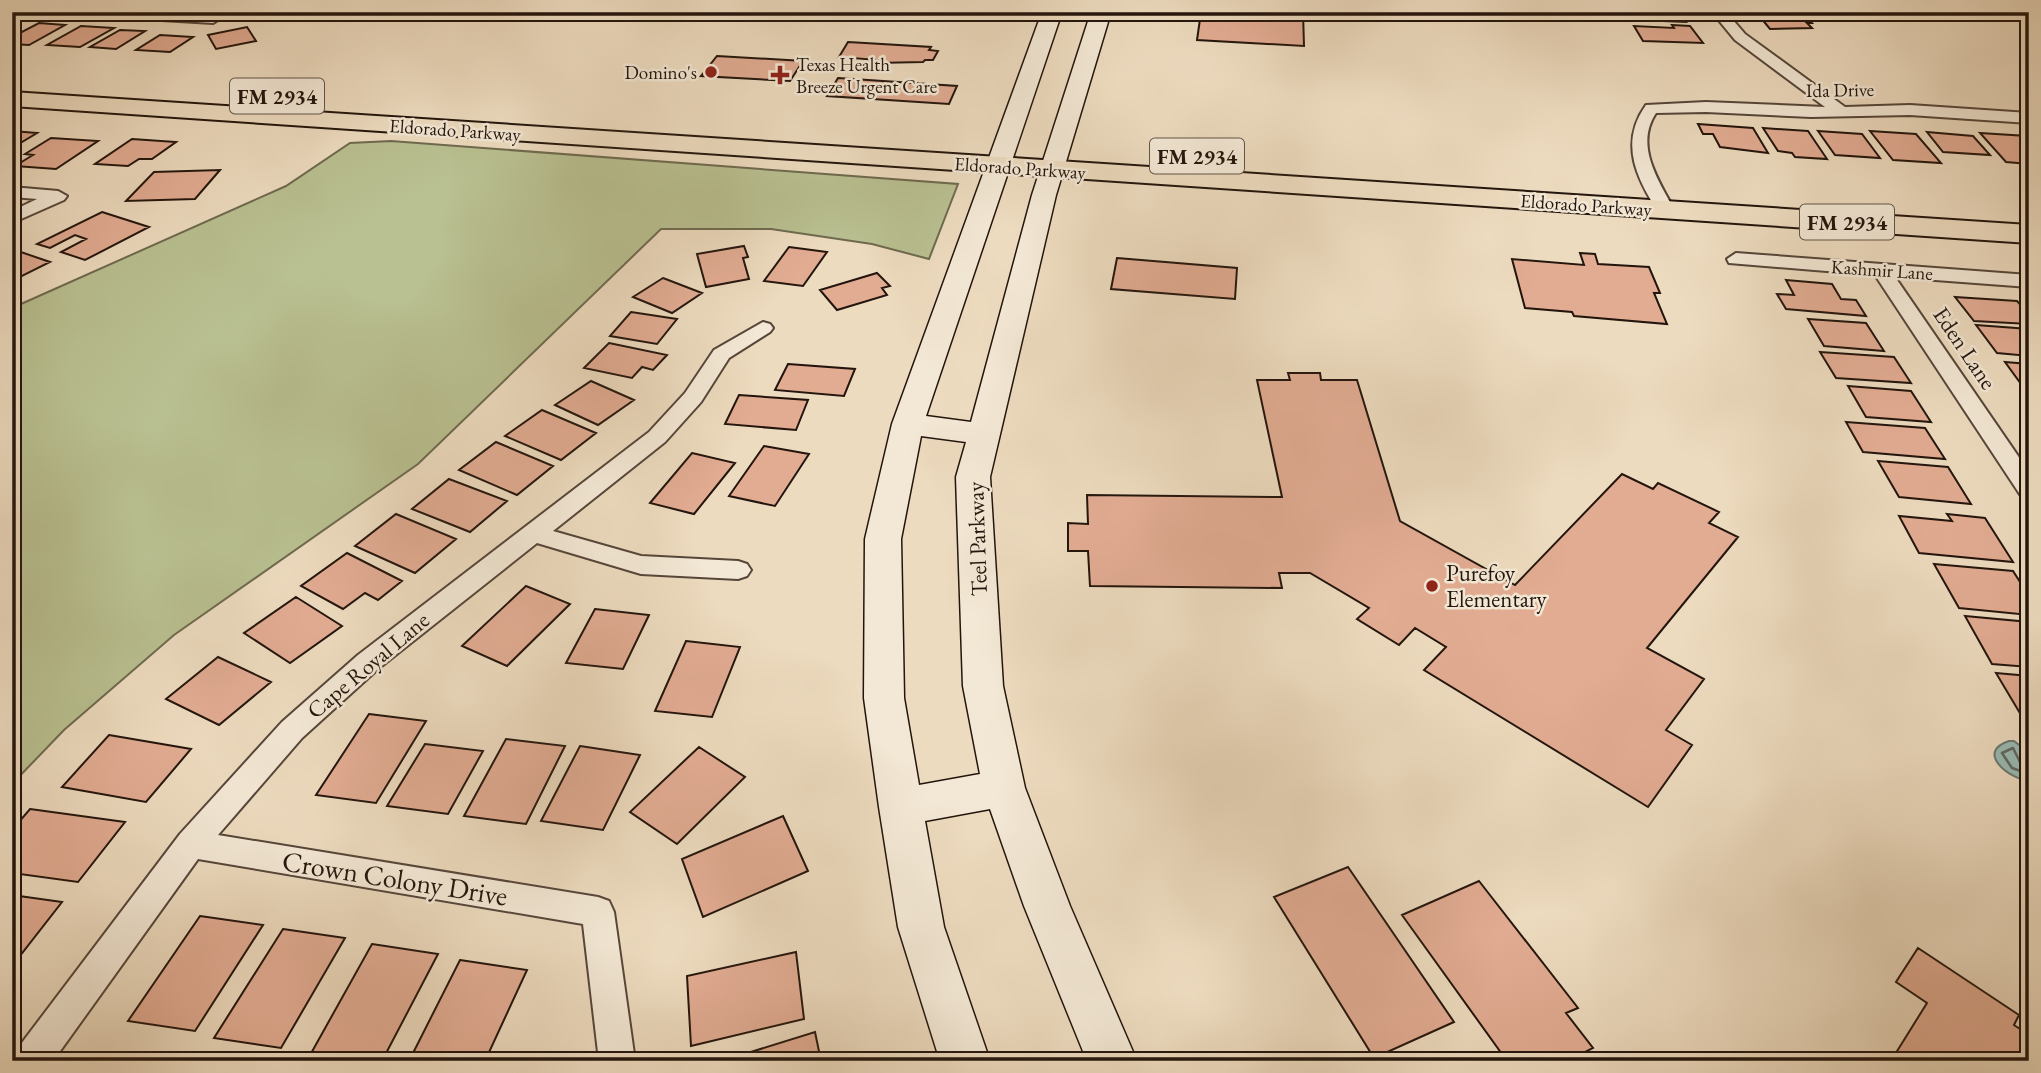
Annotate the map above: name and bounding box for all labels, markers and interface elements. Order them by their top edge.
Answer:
place label: Texas Health Breeze Urgent Care [796,52,937,99]
place label: Domino's [624,60,697,85]
marker: Domino's [703,64,719,80]
marker: Texas Health Breeze Urgent Care [770,65,790,85]
street label: Ida Drive [1806,77,1874,103]
road number: FM 2934 [230,78,324,114]
street label: Eldorado Parkway [388,113,522,147]
road number: FM 2934 [1150,138,1244,174]
street label: Eldorado Parkway [953,151,1087,185]
street label: Eldorado Parkway [1519,188,1653,222]
road number: FM 2934 [1800,204,1894,240]
street label: Kashmir Lane [1830,254,1934,286]
street label: Eden Lane [1926,301,2004,395]
street label: Teel Parkway [960,480,994,597]
place label: Purefoy Elementary [1446,558,1548,614]
marker: Purefoy Elementary [1424,578,1440,594]
street label: Cape Royal Lane [301,605,435,725]
street label: Crown Colony Drive [280,842,510,914]

